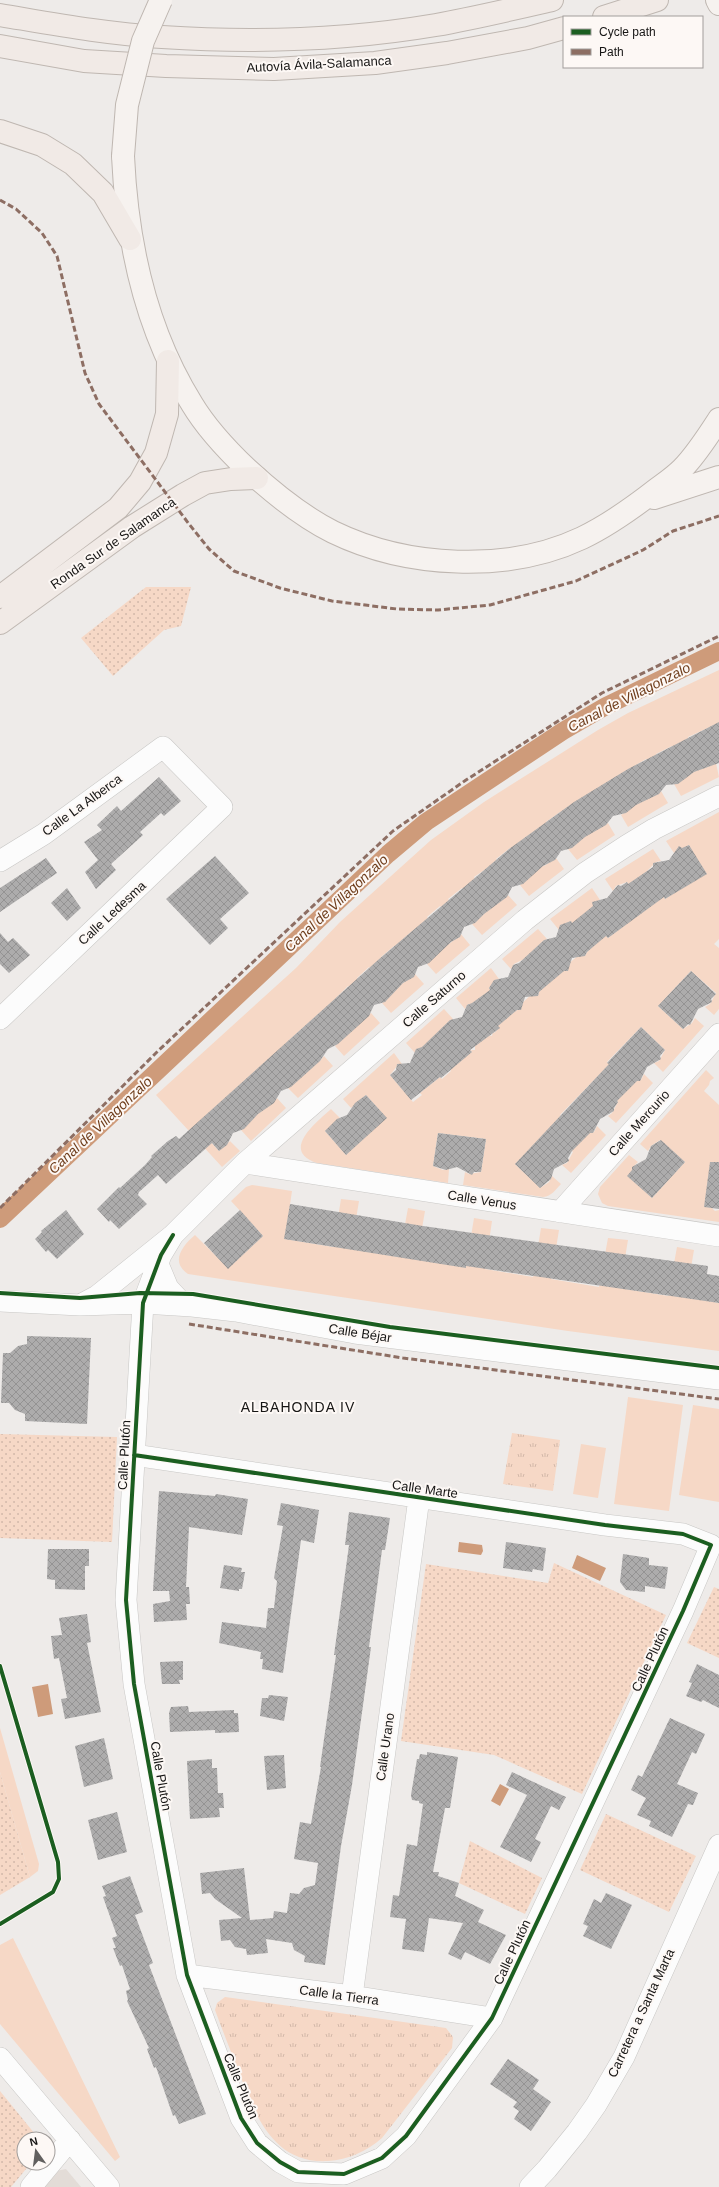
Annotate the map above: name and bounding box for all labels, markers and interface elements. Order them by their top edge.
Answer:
legend [563,16,703,68]
text: Cycle path [599,25,656,39]
text: Path [599,45,624,59]
street label: Autovía Ávila-Salamanca [246,53,393,75]
street label: Ronda Sur de Salamanca [48,494,179,592]
water label: Canal de Villagonzalo [565,659,693,735]
street label: Calle La Alberca [39,771,125,839]
water label: Canal de Villagonzalo [281,851,391,955]
street label: Calle Ledesma [75,877,149,948]
street label: Calle Saturno [399,967,469,1031]
water label: Canal de Villagonzalo [45,1073,155,1177]
street label: Calle Mercurio [605,1087,673,1159]
street label: Calle Venus [447,1187,518,1213]
street label: Calle Béjar [327,1321,393,1345]
district label: ALBAHONDA IV [241,1399,355,1415]
street label: Calle Plutón [115,1420,133,1490]
street label: Calle Marte [391,1477,459,1501]
street label: Calle Plutón [628,1624,672,1694]
street label: Calle Urano [373,1712,397,1782]
street label: Calle Plutón [148,1740,174,1812]
street label: Calle Plutón [490,1917,534,1987]
street label: Carretera a Santa Marta [605,1946,678,2080]
street label: Calle la Tierra [298,1982,381,2008]
street label: Calle Plutón [220,2051,262,2121]
north arrow [16,2131,56,2171]
text: N [28,2135,39,2148]

